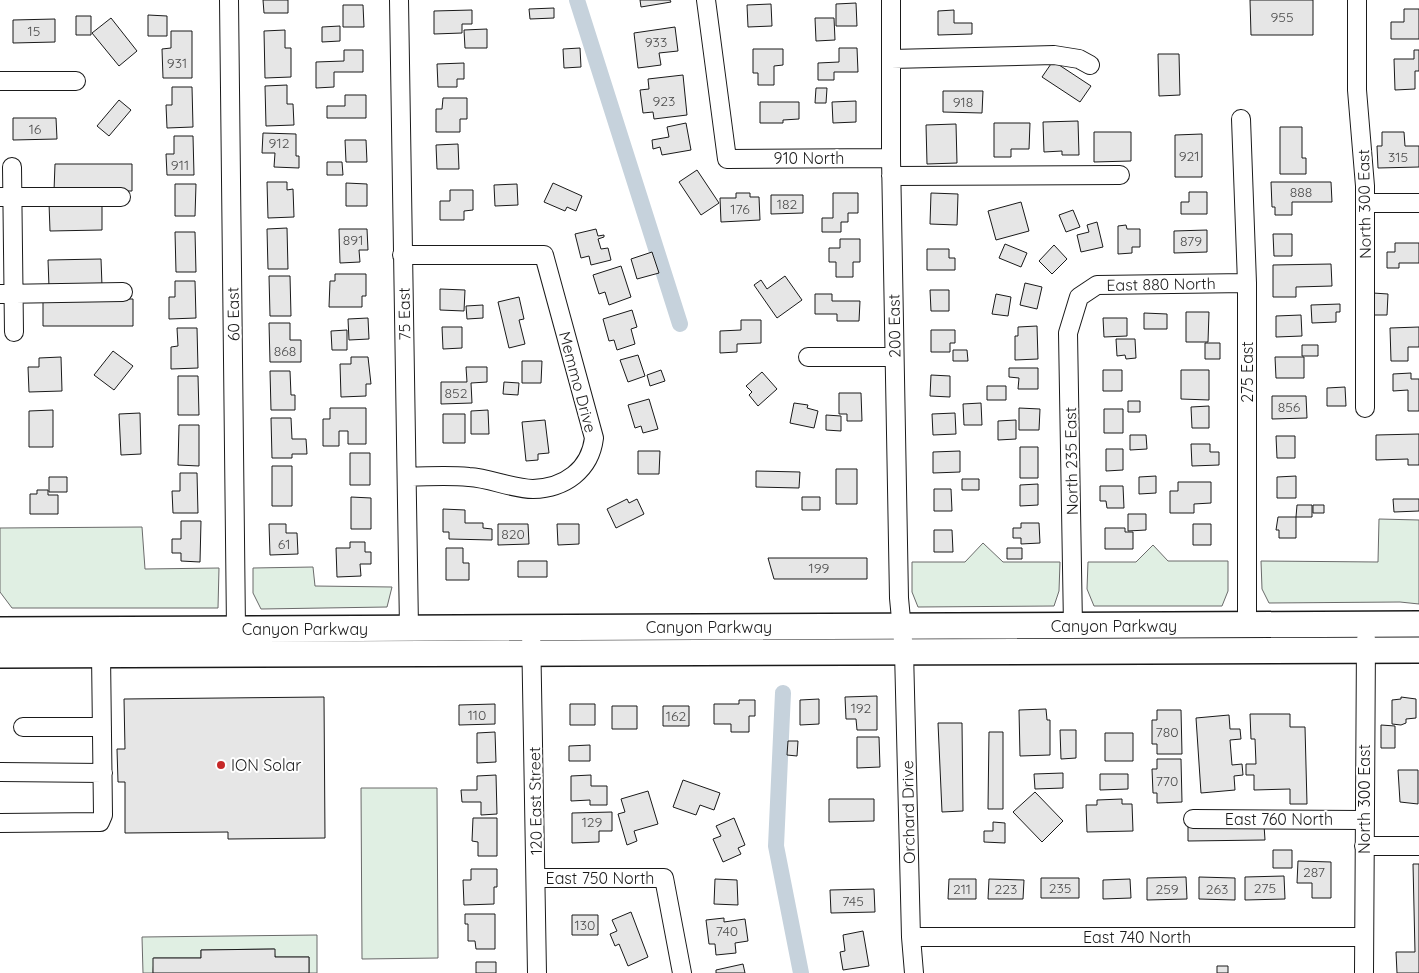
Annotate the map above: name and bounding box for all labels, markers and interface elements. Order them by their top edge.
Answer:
house number: 955 [1270,8,1294,26]
house number: 15 [28,22,40,40]
house number: 933 [645,33,667,51]
house number: 931 [167,54,187,72]
house number: 923 [653,92,675,110]
house number: 918 [953,93,973,111]
house number: 16 [29,120,42,138]
house number: 912 [269,134,290,152]
house number: 921 [1179,147,1199,165]
street label: 910 North [774,148,844,168]
house number: 315 [1388,148,1408,166]
street label: North 300 East [1353,149,1375,259]
house number: 911 [171,156,189,174]
house number: 888 [1290,183,1312,201]
house number: 182 [777,195,797,213]
house number: 176 [730,200,750,218]
house number: 891 [343,231,363,249]
house number: 879 [1180,232,1202,250]
street label: East 880 North [1106,273,1216,295]
street label: 60 East [223,287,243,341]
street label: 75 East [394,287,414,341]
street label: 200 East [883,294,905,358]
street label: Memmo Drive [555,329,601,435]
street label: 275 East [1237,341,1257,403]
house number: 868 [274,342,296,360]
house number: 852 [445,384,468,402]
house number: 856 [1278,398,1301,416]
street label: North 235 East [1060,407,1082,515]
house number: 820 [501,525,525,543]
house number: 61 [278,535,290,553]
house number: 199 [809,559,830,577]
street label: Canyon Parkway [1051,616,1177,636]
street label: Canyon Parkway [646,617,772,637]
street label: Canyon Parkway [242,619,368,639]
house number: 192 [851,699,872,717]
house number: 110 [468,706,486,724]
house number: 162 [666,707,686,725]
house number: 780 [1155,723,1179,741]
street label: North 300 East [1354,744,1374,854]
street label: 120 East Street [524,747,546,855]
place label: ION Solar [231,755,301,775]
marker: ION Solar [215,759,227,771]
street label: Orchard Drive [897,760,919,864]
house number: 770 [1156,772,1178,790]
street label: East 760 North [1225,809,1333,829]
house number: 129 [582,813,603,831]
house number: 287 [1303,863,1325,881]
street label: East 750 North [546,868,654,888]
house number: 235 [1049,879,1071,897]
house number: 275 [1254,879,1276,897]
house number: 211 [953,880,971,898]
house number: 223 [995,880,1017,898]
house number: 259 [1155,880,1179,898]
house number: 263 [1206,880,1228,898]
house number: 745 [842,892,864,910]
house number: 130 [575,916,595,934]
house number: 740 [716,922,738,940]
street label: East 740 North [1083,927,1191,947]

